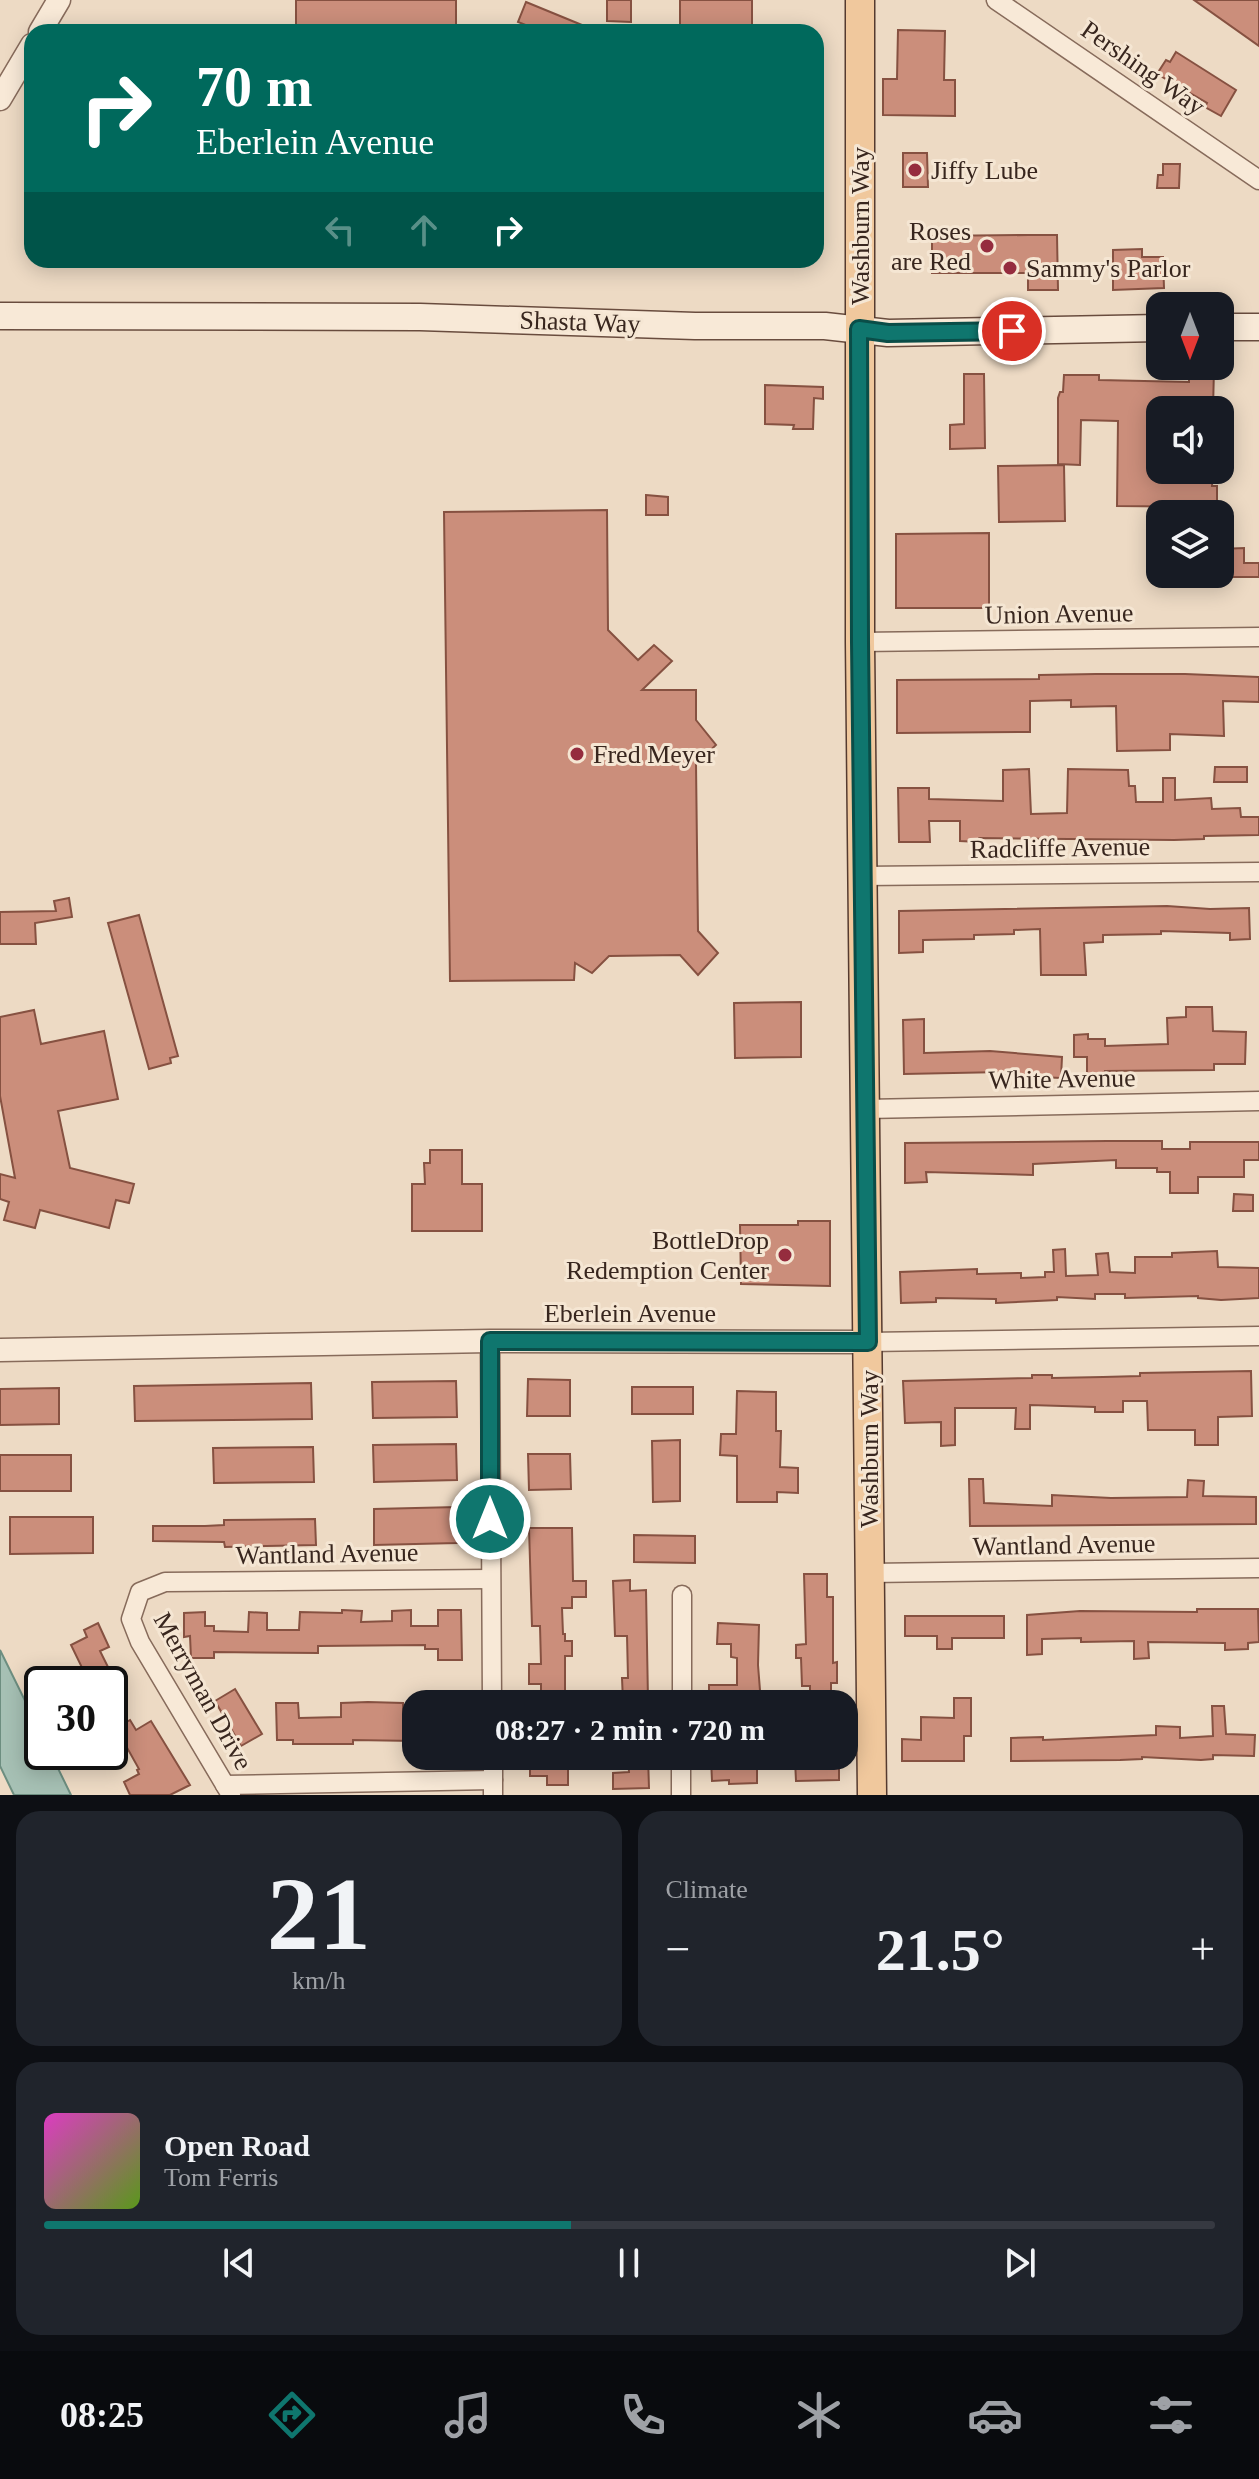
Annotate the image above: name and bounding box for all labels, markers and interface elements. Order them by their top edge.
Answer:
street label: Pershing Way [1076,15,1210,121]
icon: right [64,56,168,160]
text: 70 m [196,56,313,118]
text: Eberlein Avenue [196,122,434,162]
street label: Washburn Way [846,147,875,305]
place label: Jiffy Lube [931,156,1038,185]
marker: Jiffy Lube [906,161,924,179]
icon: left [318,208,362,252]
icon: ahead [402,208,446,252]
icon: right [486,208,530,252]
place label: Roses are Red [891,217,971,276]
marker: Roses are Red [978,237,996,255]
place label: Sammy's Parlor [1026,254,1191,283]
marker: Sammy's Parlor [1001,259,1019,277]
north arrow [1146,292,1234,380]
map controls [1146,292,1234,588]
pin [978,297,1046,365]
street label: Shasta Way [519,305,641,339]
icon: arrive [990,309,1034,353]
button: sound [1146,396,1234,484]
button: layers [1146,500,1234,588]
street label: Union Avenue [984,598,1134,630]
place label: Fred Meyer [593,740,715,769]
marker: Fred Meyer [568,745,586,763]
street label: Radcliffe Avenue [970,832,1150,864]
street label: White Avenue [988,1063,1136,1095]
place label: BottleDrop Redemption Center [566,1226,769,1285]
marker: BottleDrop Redemption Center [776,1246,794,1264]
street label: Eberlein Avenue [544,1299,716,1328]
street label: Washburn Way [855,1370,884,1528]
position arrow [448,1477,532,1561]
street label: Wantland Avenue [972,1529,1156,1561]
street label: Wantland Avenue [235,1538,419,1570]
street label: Merryman Drive [148,1607,258,1775]
speed limit sign: 30 [24,1666,128,1770]
text: 08:27 · 2 min · 720 m [495,1713,765,1746]
text: 21 [267,1856,371,1971]
text: Climate [666,1875,748,1904]
text: 21.5° [876,1917,1005,1983]
text: − [666,1925,690,1974]
text: + [1190,1925,1215,1974]
text: km/h [292,1966,345,1995]
text: Open Road [164,2129,310,2162]
text: Tom Ferris [164,2163,278,2192]
icon: previous [217,2241,261,2285]
icon: pause [607,2241,651,2285]
icon: next [998,2241,1042,2285]
icon: directions [264,2387,320,2443]
icon: music [440,2387,496,2443]
icon: phone [615,2387,671,2443]
icon: climate [791,2387,847,2443]
icon: car [967,2387,1023,2443]
icon: filters [1143,2387,1199,2443]
text: 08:25 [60,2395,144,2435]

